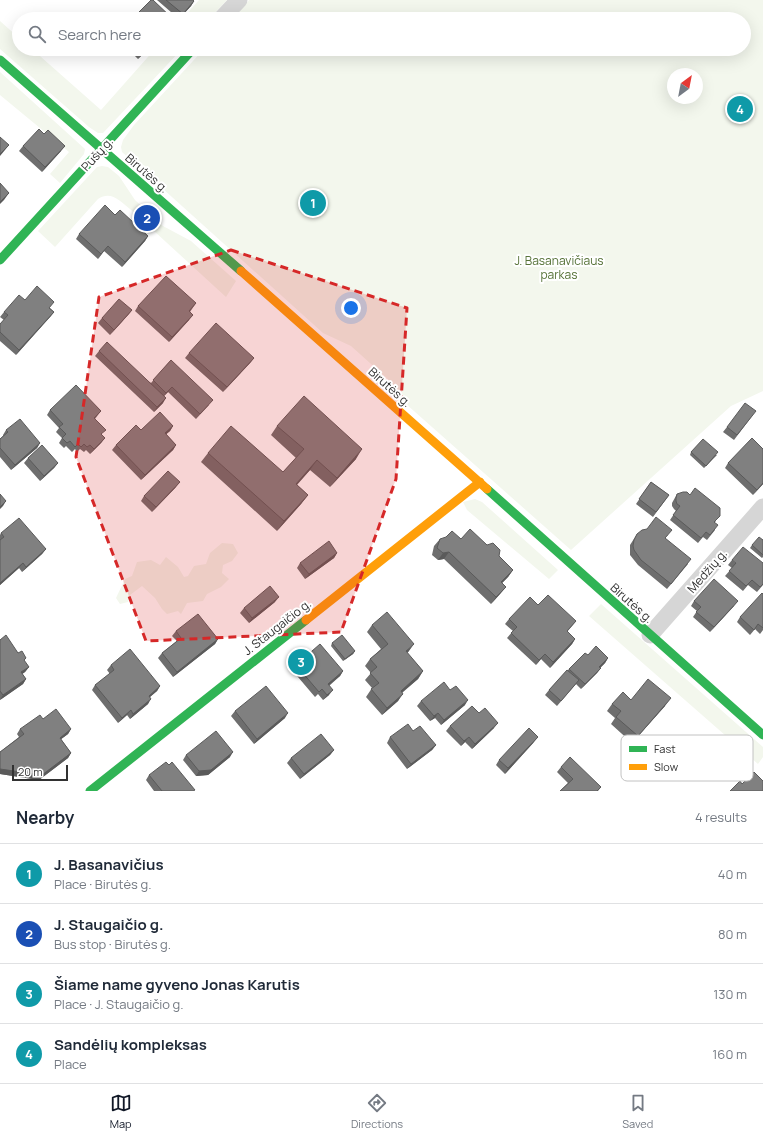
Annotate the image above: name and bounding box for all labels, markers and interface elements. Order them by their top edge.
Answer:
search box [12,12,751,56]
icon: search [26,23,48,45]
text: Search here [58,24,141,45]
north arrow [667,68,703,104]
pin: 4 [727,94,753,124]
street label: Pušų g. [77,133,117,175]
street label: Birutės g. [122,149,172,197]
pin: 1 [300,188,326,218]
pin: 2 [134,203,160,233]
park label: J. Basanavičiaus parkas [514,252,604,283]
your location [341,298,361,318]
street label: Birutės g. [365,363,415,411]
street label: Medžių g. [683,545,731,597]
street label: Birutės g. [607,579,657,627]
street label: J. Staugaičio g. [240,595,314,659]
pin: 3 [288,647,314,677]
legend [621,735,753,781]
text: Fast [654,741,676,756]
text: Slow [654,759,679,774]
scale bar [12,763,68,782]
text: 20 m [18,764,43,779]
text: Nearby [16,806,74,829]
text: 4 results [695,808,747,826]
text: J. Basanavičius [54,854,164,875]
text: 1 [26,865,32,883]
text: 40 m [718,865,747,883]
text: Place · Birutės g. [54,875,152,893]
text: J. Staugaičio g. [54,914,163,935]
text: 2 [25,925,33,943]
text: 80 m [718,925,747,943]
text: Bus stop · Birutės g. [54,935,171,953]
text: Šiame name gyveno Jonas Karutis [54,974,300,995]
text: 3 [25,985,33,1003]
text: 130 m [713,985,747,1003]
text: Place · J. Staugaičio g. [54,995,184,1013]
text: Sandėlių kompleksas [54,1034,207,1055]
text: 4 [25,1045,33,1063]
text: 160 m [712,1045,747,1063]
text: Place [54,1055,87,1073]
tab: Map [110,1092,132,1131]
tab: Directions [351,1092,403,1131]
tab: Saved [622,1092,653,1131]

